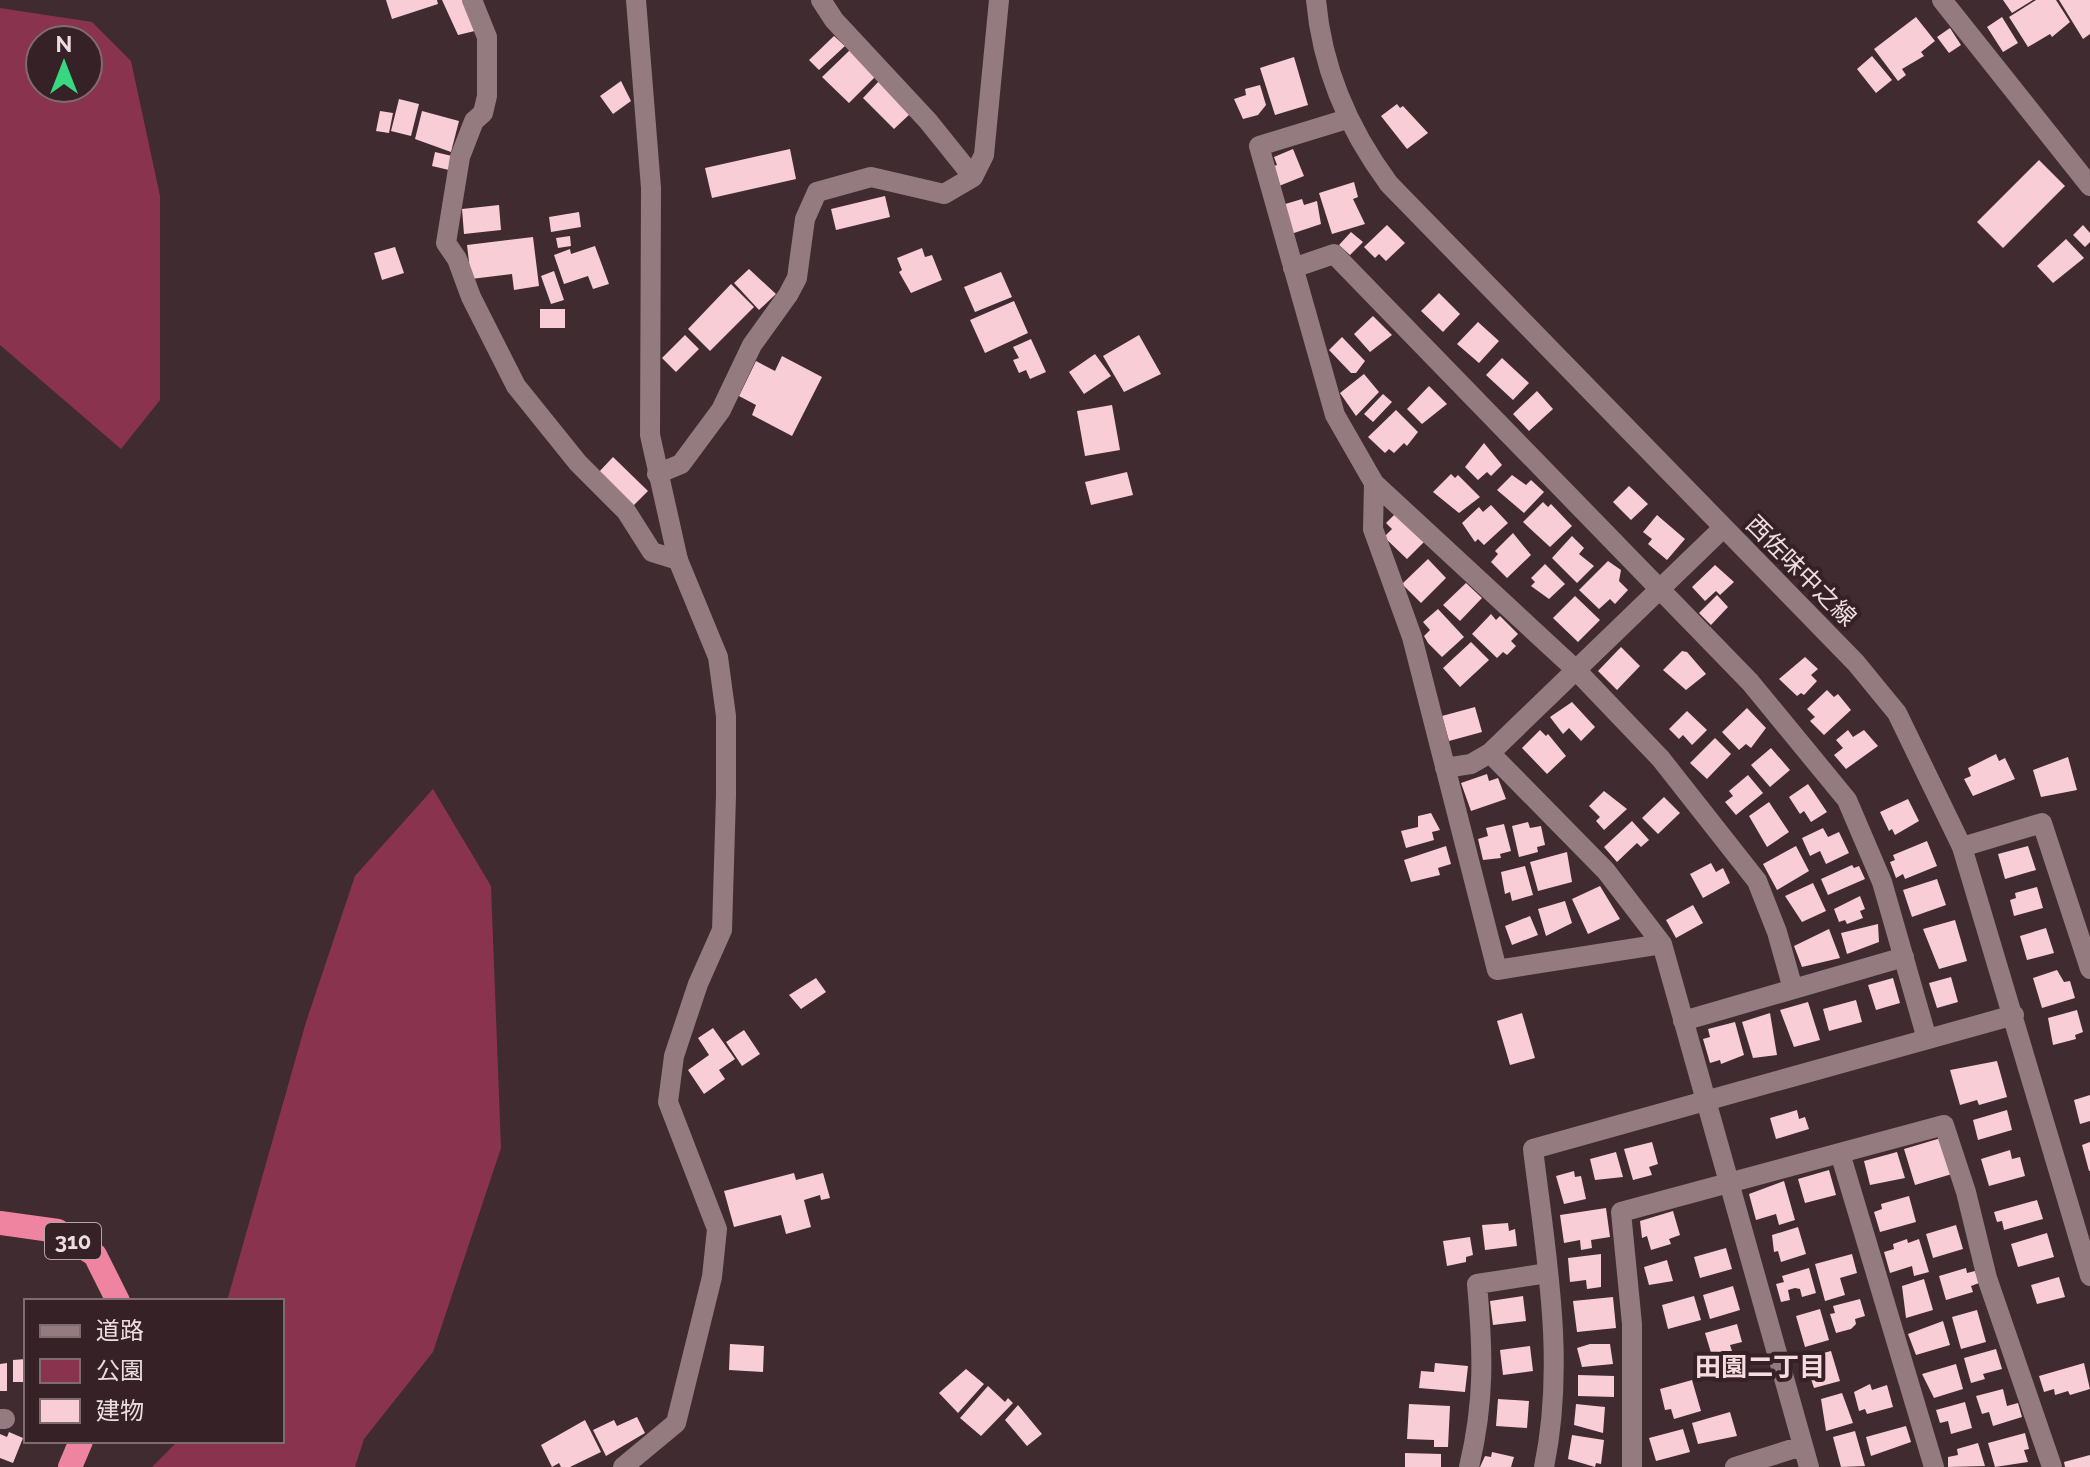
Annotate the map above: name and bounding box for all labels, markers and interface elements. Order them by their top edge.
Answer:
north arrow [24,24,104,104]
text: N [56,31,72,57]
street label: 西佐味中之線 [1740,509,1863,632]
road number: 310 [45,1223,101,1259]
legend [24,1299,284,1443]
text: 道路 [96,1316,144,1345]
district label: 田園二丁目 [1695,1352,1825,1382]
text: 公園 [96,1356,144,1385]
text: 建物 [96,1396,144,1425]

